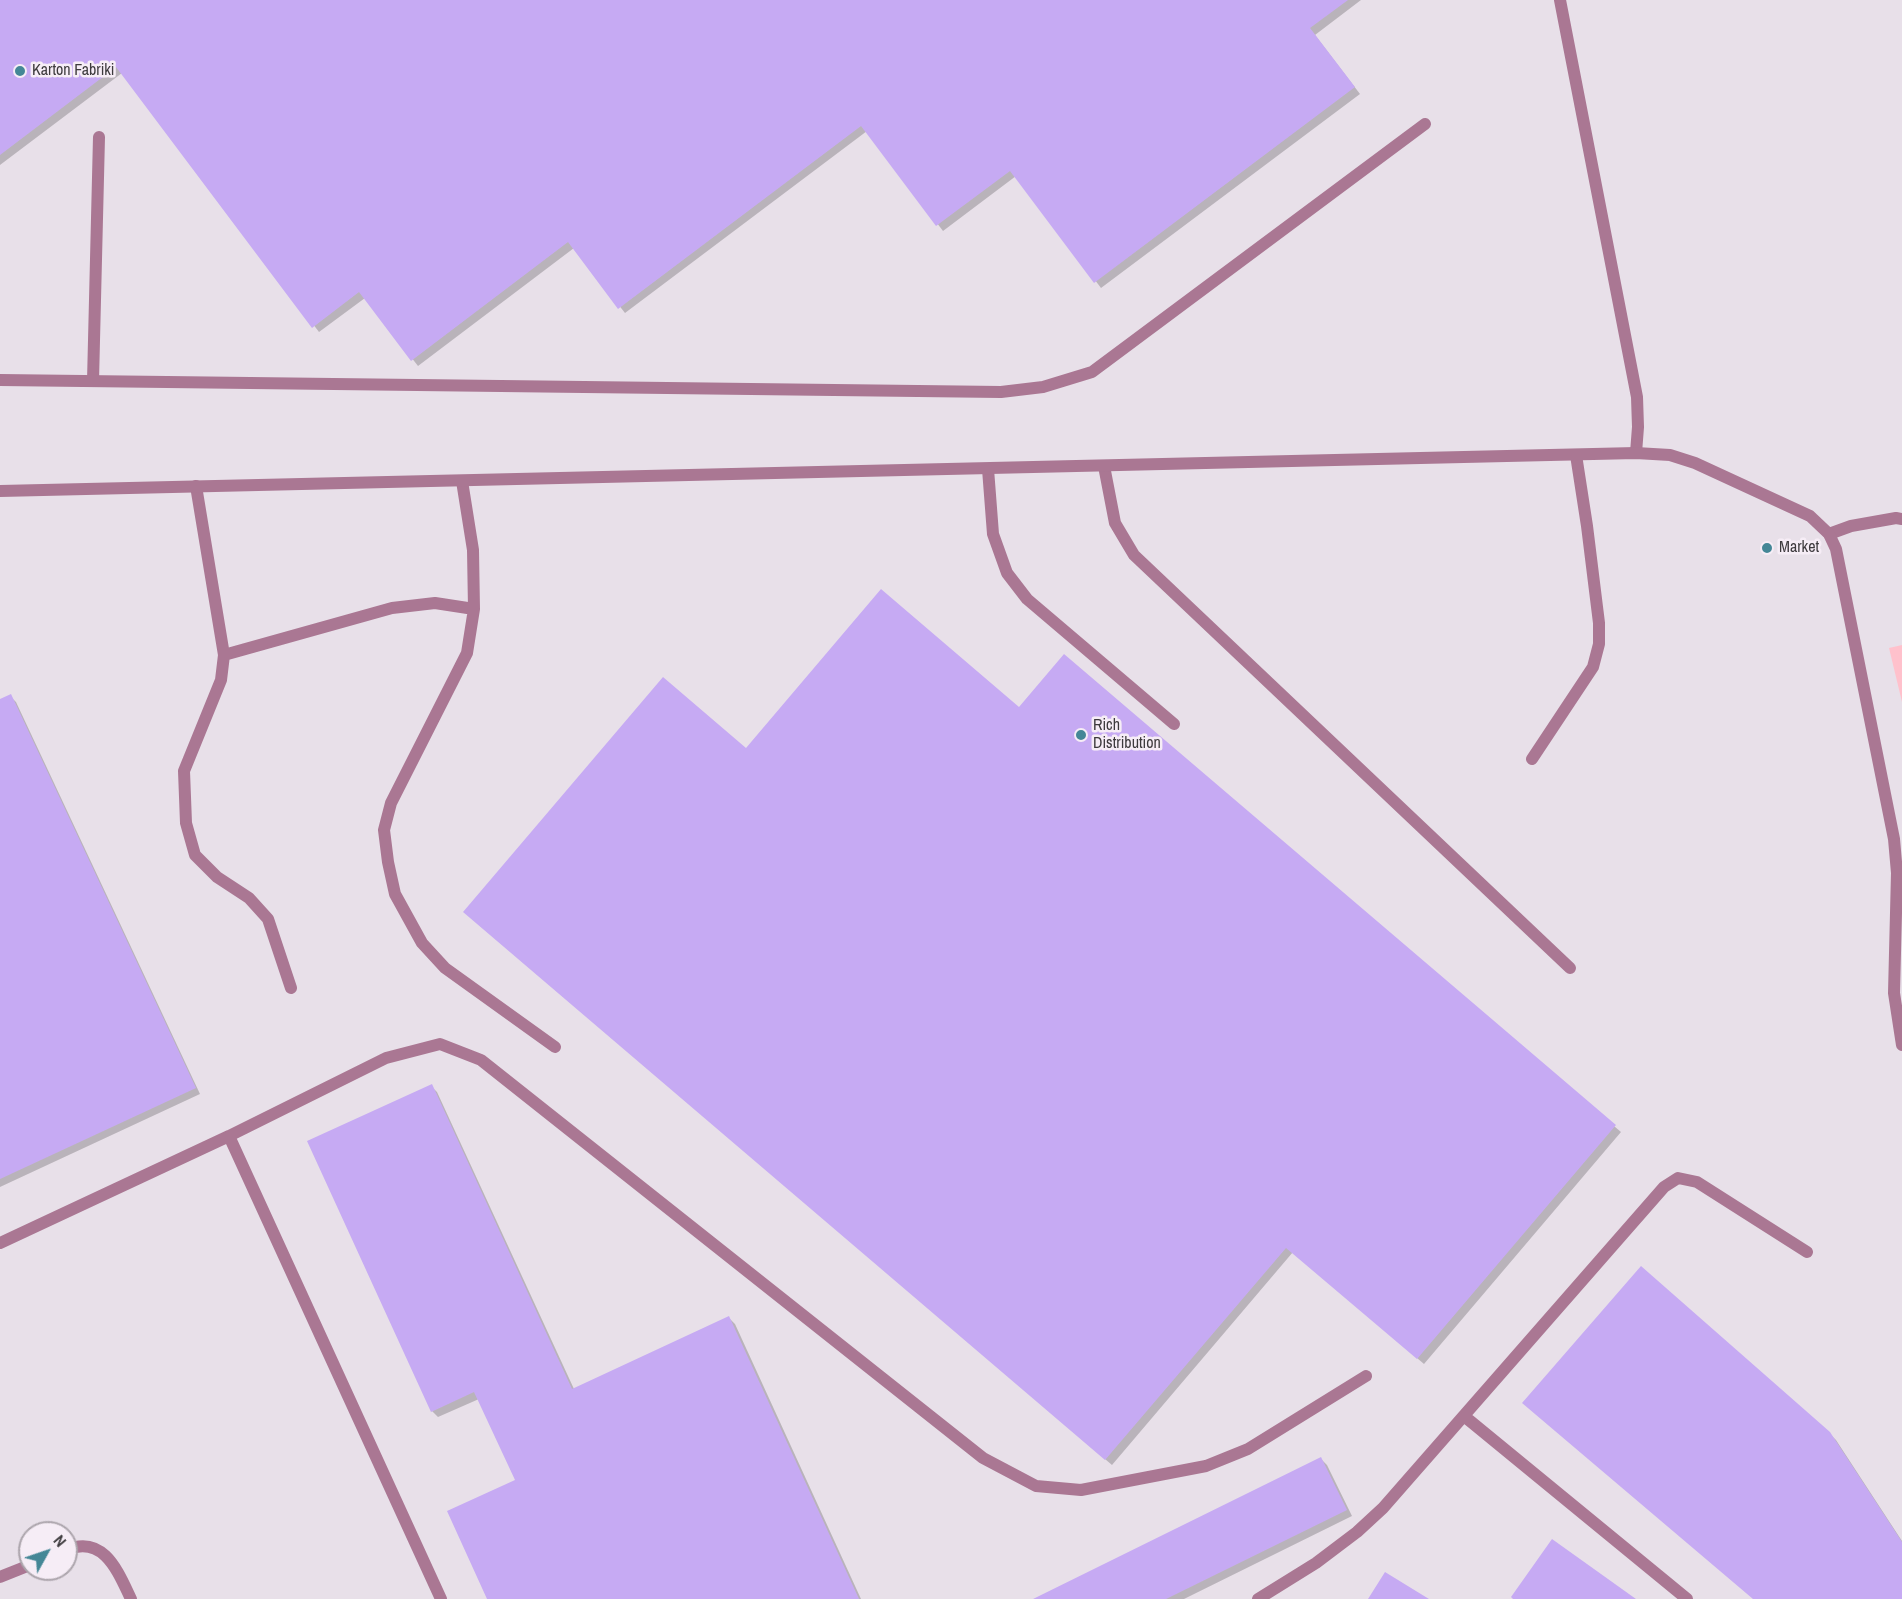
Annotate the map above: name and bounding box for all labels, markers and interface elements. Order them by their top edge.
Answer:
place label: Karton Fabriki [32,61,114,81]
marker: Karton Fabriki [13,64,27,78]
place label: Market [1779,538,1819,558]
marker: Market [1760,541,1774,555]
place label: Rich Distribution [1093,716,1161,754]
marker: Rich Distribution [1074,728,1088,742]
north arrow [18,1521,78,1581]
text: N [49,1530,72,1551]

